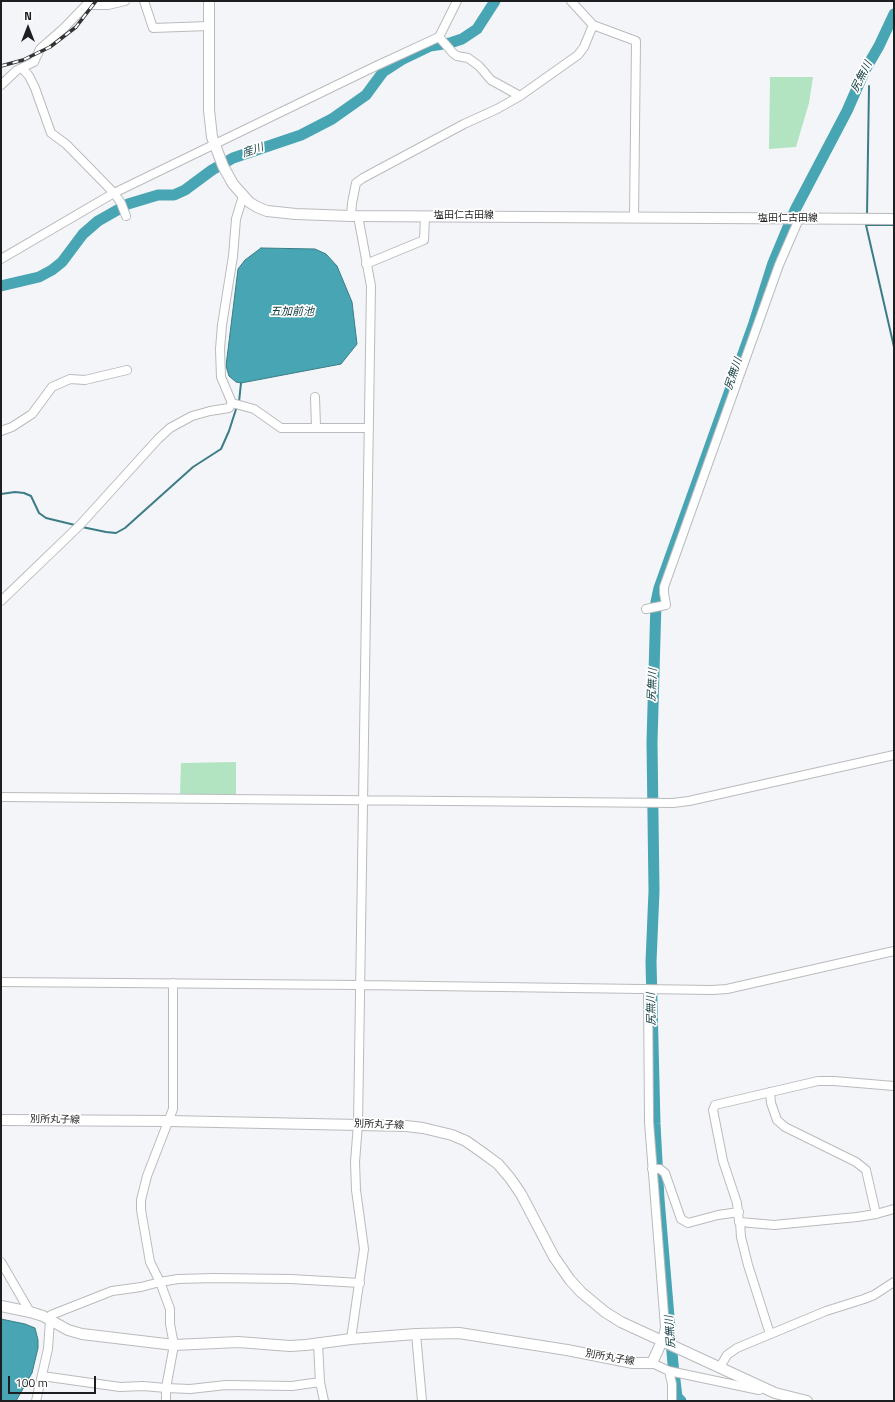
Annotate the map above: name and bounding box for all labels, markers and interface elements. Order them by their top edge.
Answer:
north arrow [8,8,48,48]
text: N [24,8,32,24]
water label: 尻無川 [849,59,875,95]
water label: 産川 [240,141,266,161]
street label: 塩田仁古田線 [434,210,494,222]
street label: 塩田仁古田線 [758,213,818,225]
water label: 五加前池 [270,305,314,319]
water label: 尻無川 [722,356,746,392]
water label: 尻無川 [646,668,660,702]
water label: 尻無川 [645,992,659,1026]
street label: 別所丸子線 [30,1114,80,1126]
street label: 別所丸子線 [354,1118,404,1132]
water label: 尻無川 [663,1315,679,1349]
street label: 別所丸子線 [584,1348,636,1368]
scale bar [10,1368,98,1394]
text: 100 m [15,1373,48,1392]

